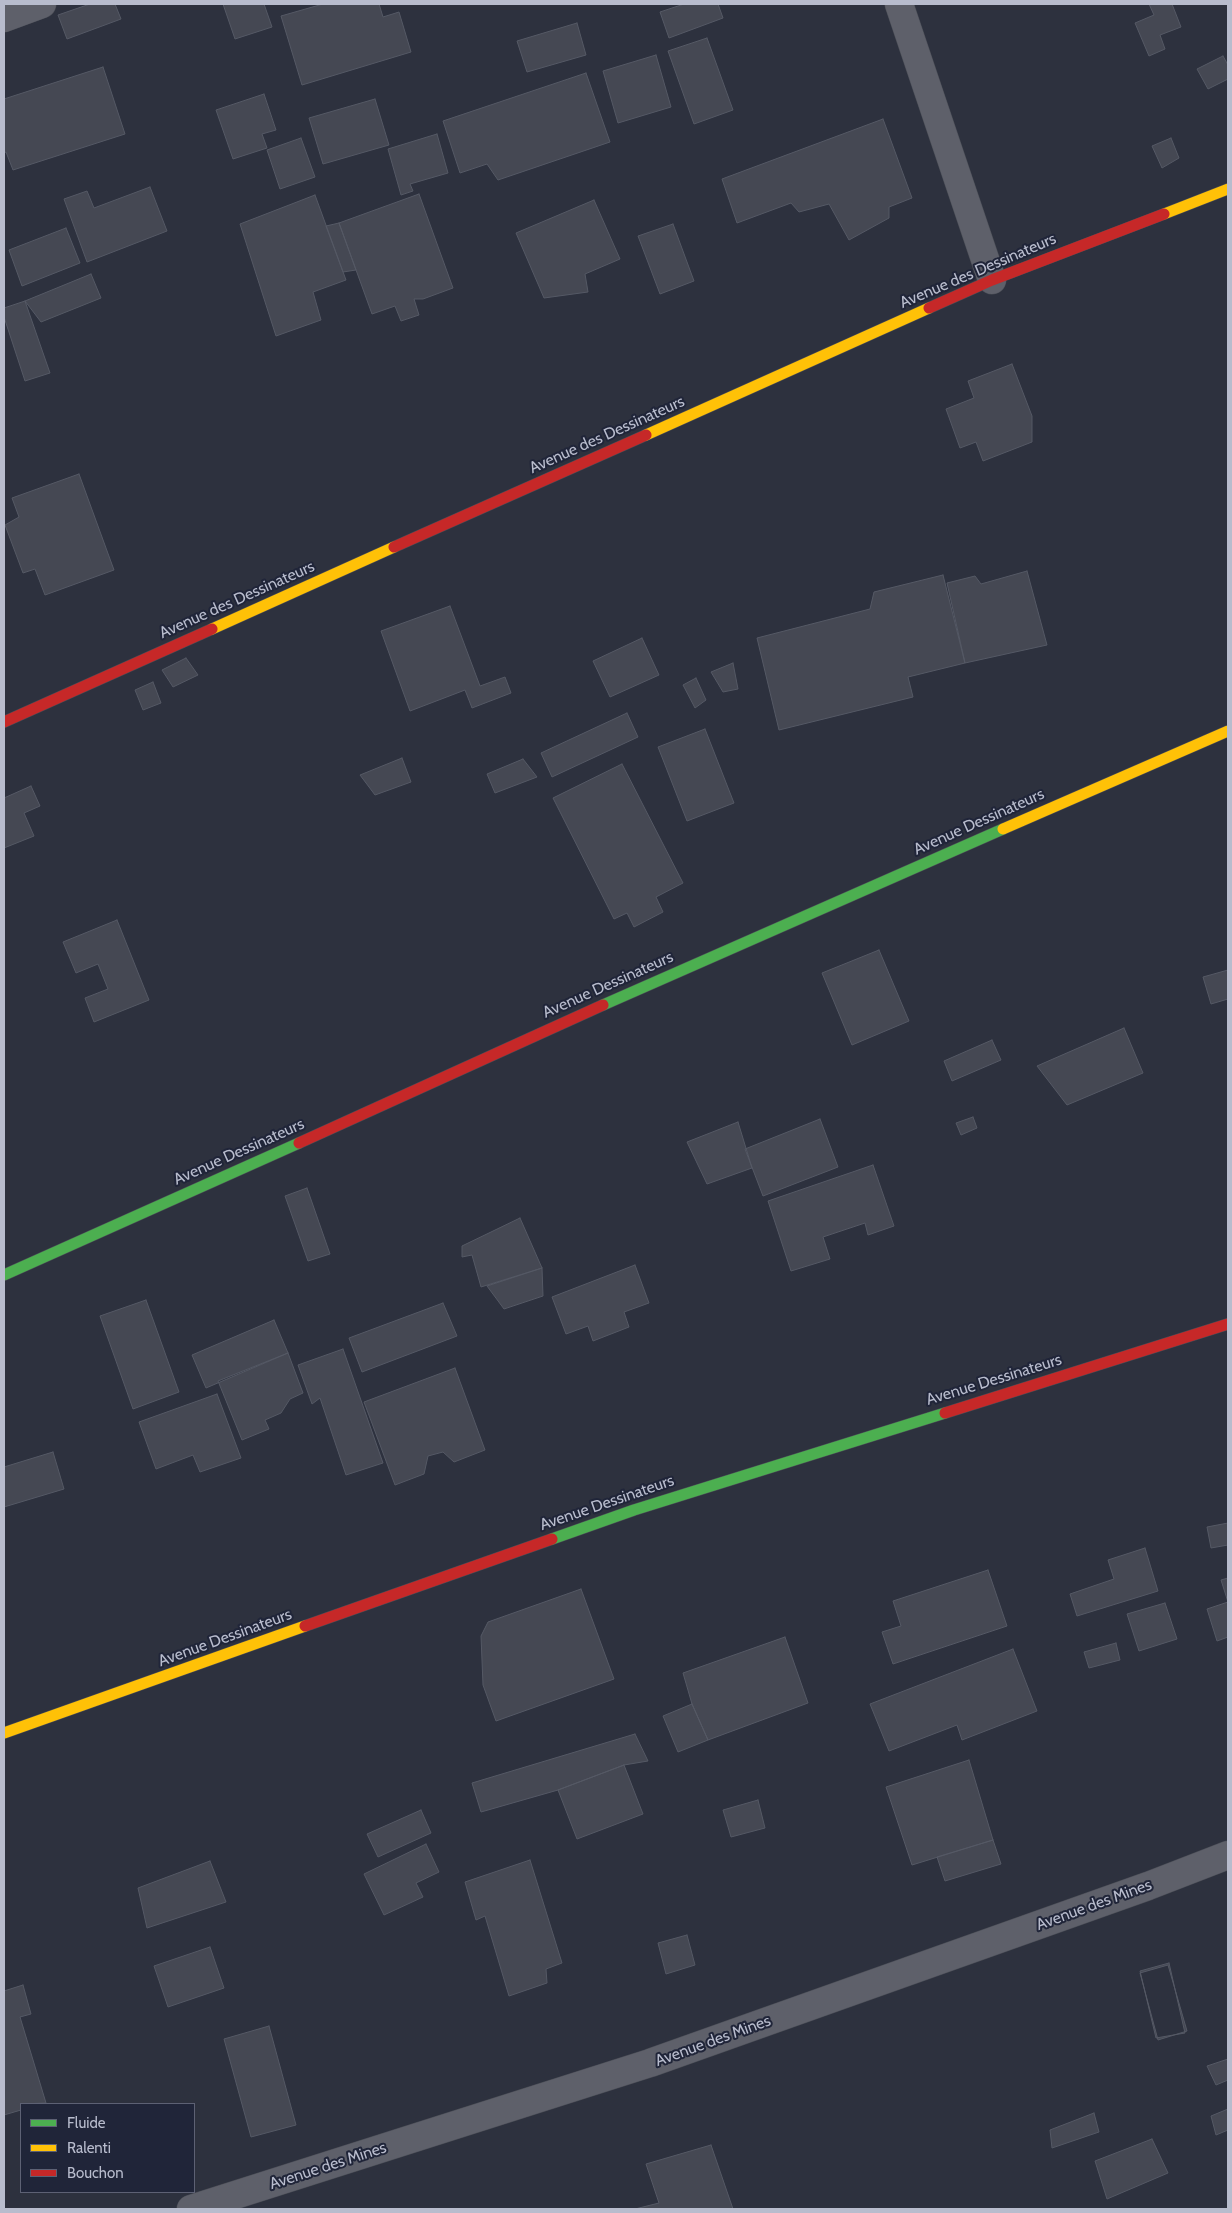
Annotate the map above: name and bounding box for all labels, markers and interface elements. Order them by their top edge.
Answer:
street label: Avenue des Dessinateurs [897,229,1059,313]
street label: Avenue des Dessinateurs [526,392,688,478]
street label: Avenue des Dessinateurs [156,557,318,643]
street label: Avenue Dessinateurs [911,785,1047,859]
street label: Avenue Dessinateurs [540,948,676,1022]
street label: Avenue Dessinateurs [171,1115,307,1189]
street label: Avenue Dessinateurs [924,1350,1064,1410]
street label: Avenue Dessinateurs [537,1471,677,1535]
street label: Avenue Dessinateurs [156,1605,294,1671]
street label: Avenue des Mines [1034,1875,1154,1935]
street label: Avenue des Mines [653,2011,773,2071]
legend [20,2103,195,2193]
text: Fluide [67,2114,105,2132]
street label: Avenue des Mines [267,2138,389,2194]
text: Ralenti [67,2139,111,2157]
text: Bouchon [67,2164,124,2182]

